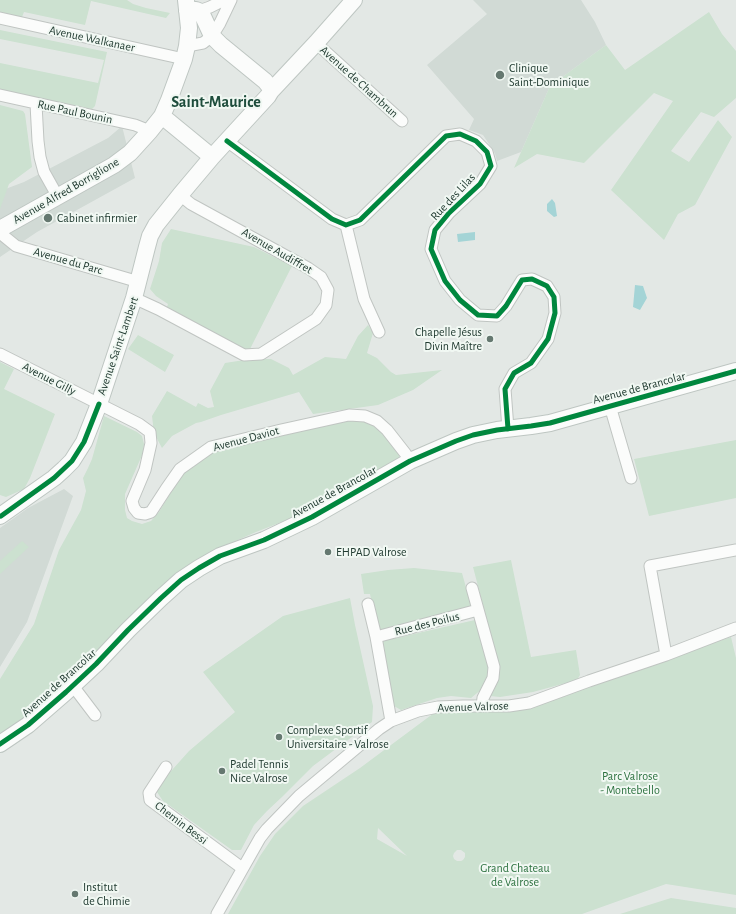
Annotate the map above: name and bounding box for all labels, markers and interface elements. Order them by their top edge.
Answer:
street label: Avenue Walkanaer [48,23,136,55]
street label: Avenue de Chambrun [317,43,401,121]
place label: Clinique Saint-Dominique [509,61,589,89]
marker: Clinique Saint-Dominique [494,69,506,81]
district label: Saint-Maurice [171,92,261,112]
street label: Rue Paul Bounin [36,97,114,127]
street label: Avenue Alfred Borriglione [10,155,122,227]
street label: Rue des Lilas [428,170,478,224]
place label: Cabinet infirmier [57,211,137,225]
marker: Cabinet infirmier [42,212,54,224]
street label: Avenue Audiffret [239,225,315,277]
street label: Avenue du Parc [32,244,104,278]
street label: Avenue Saint-Lambert [94,295,142,397]
place label: Chapelle Jésus Divin Maître [415,325,482,353]
marker: Chapelle Jésus Divin Maître [485,334,495,344]
street label: Avenue Gilly [20,359,78,399]
street label: Avenue de Brancolar [591,369,687,407]
street label: Avenue Daviot [211,423,281,455]
street label: Avenue de Brancolar [289,463,379,521]
place label: EHPAD Valrose [336,545,407,559]
marker: EHPAD Valrose [323,547,333,557]
street label: Rue des Poilus [393,609,461,639]
street label: Avenue de Brancolar [19,646,99,720]
street label: Avenue Valrose [437,699,509,715]
place label: Complexe Sportif Universitaire - Valrose [287,723,389,751]
marker: Complexe Sportif Universitaire - Valrose [274,732,284,742]
place label: Padel Tennis Nice Valrose [230,757,288,785]
marker: Padel Tennis Nice Valrose [217,766,227,776]
park label: Parc Valrose - Montebello [600,769,660,797]
street label: Chemin Bessi [152,798,210,848]
park label: Grand Chateau de Valrose [480,861,550,889]
place label: Institut de Chimie [83,880,130,908]
marker: Institut de Chimie [70,889,80,899]

